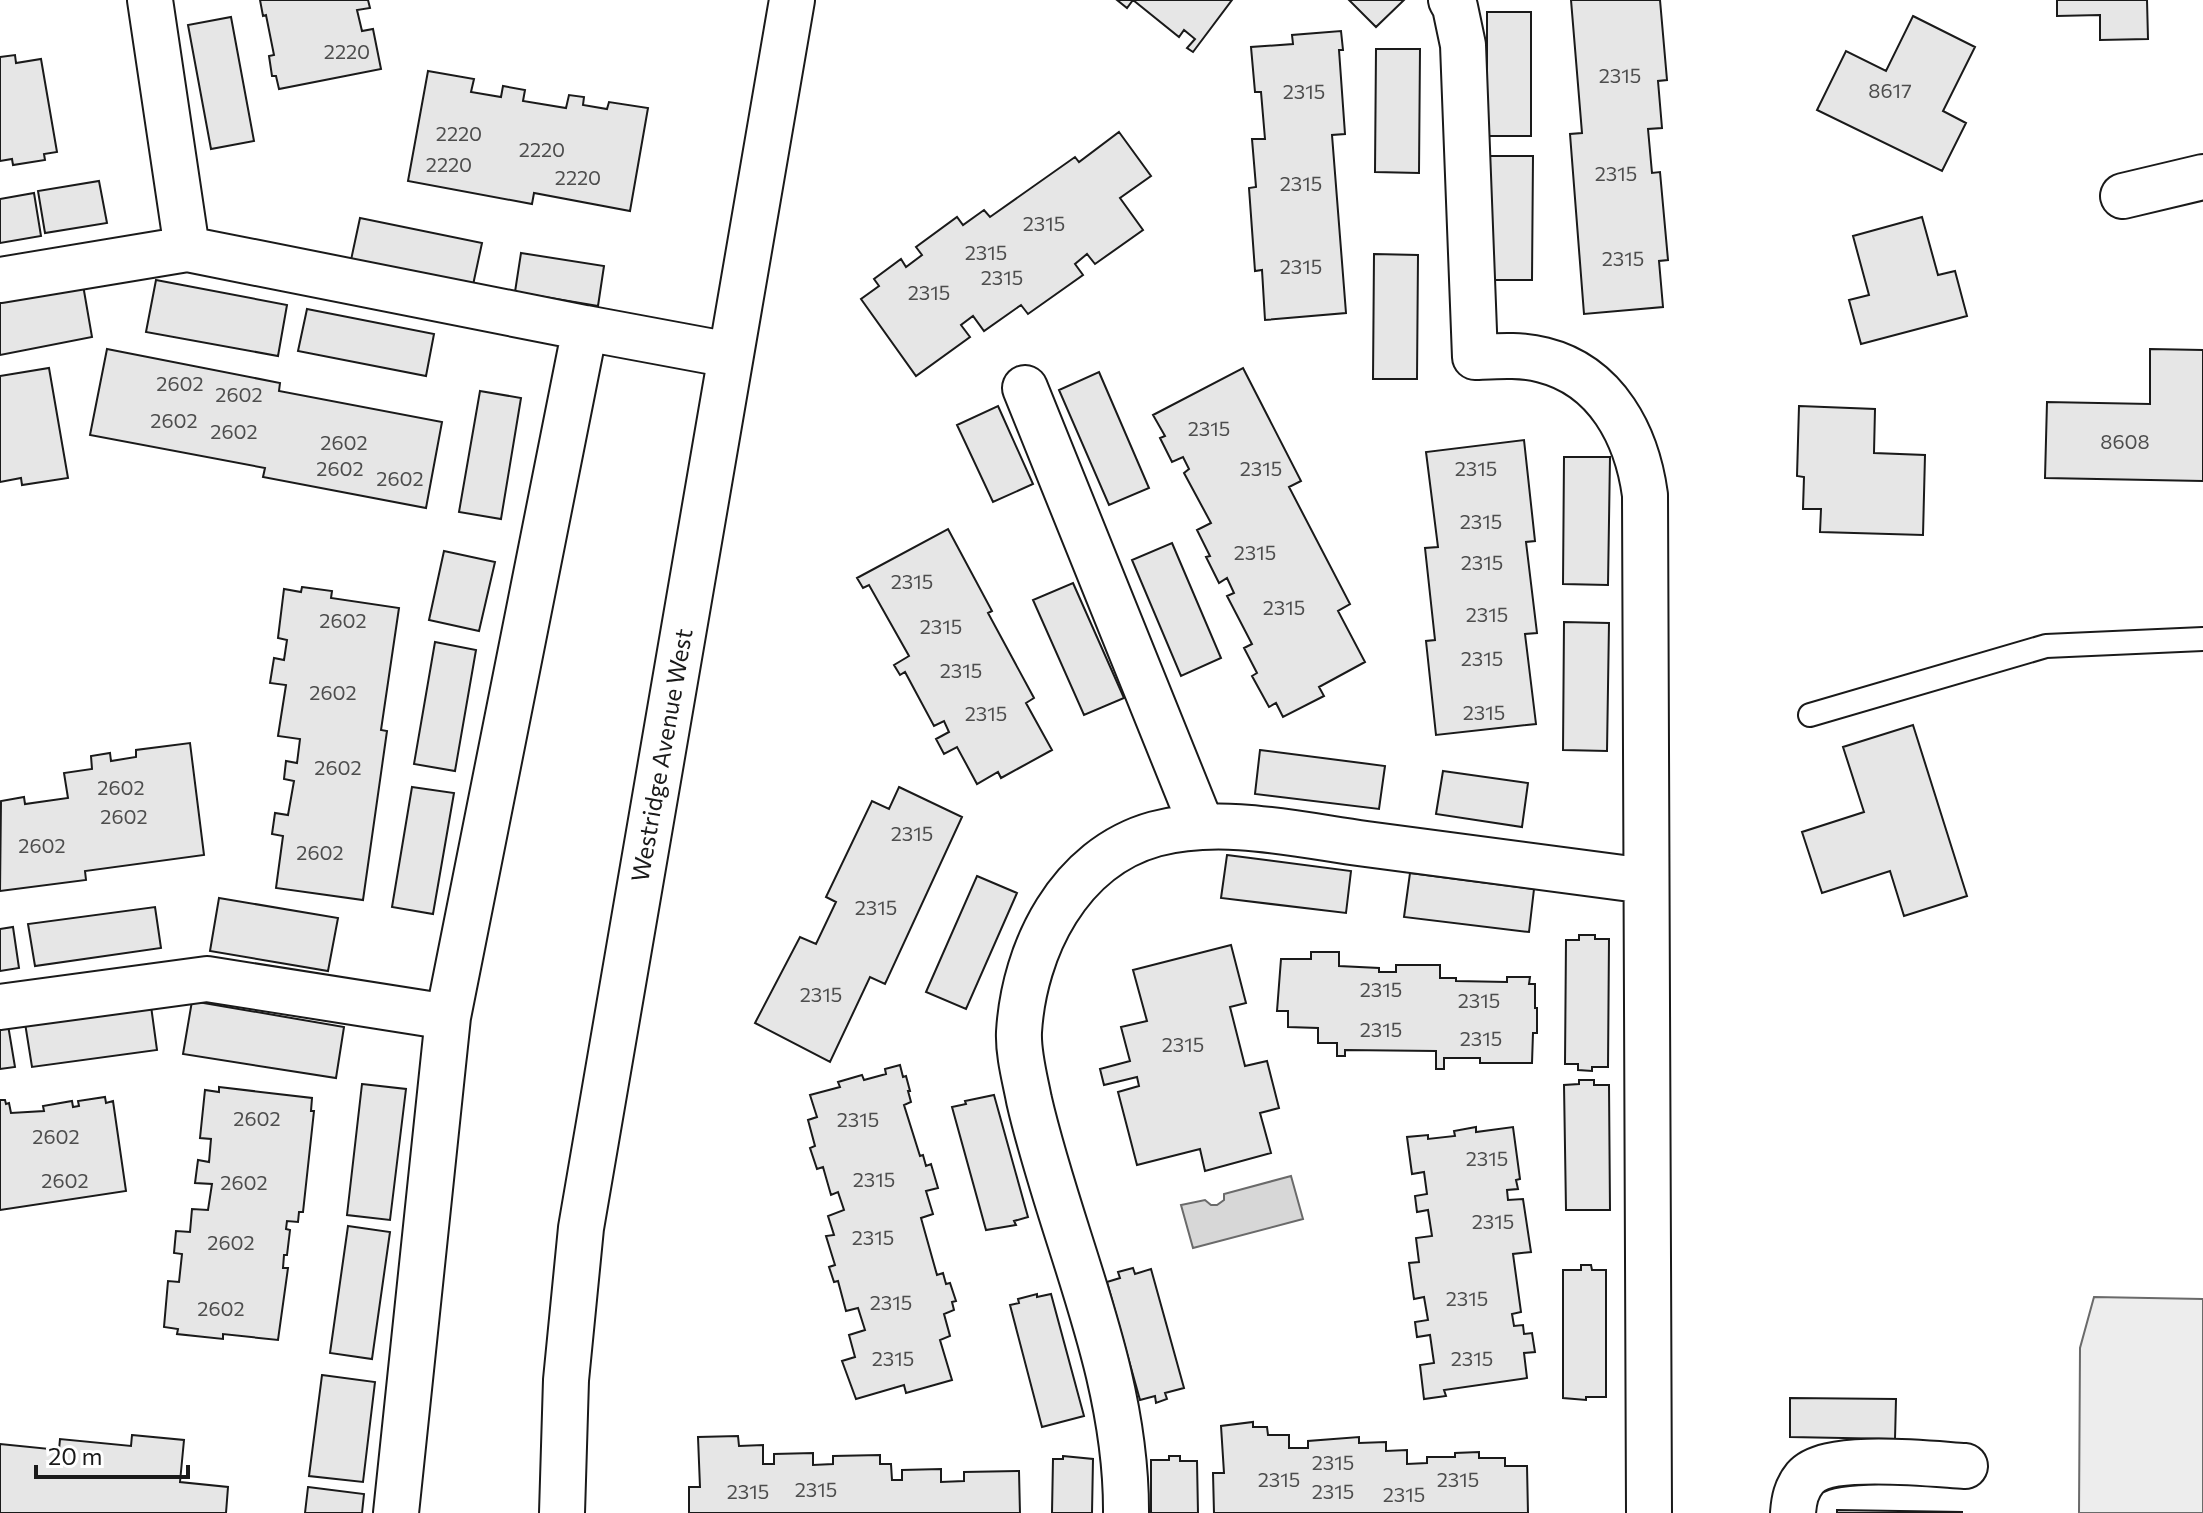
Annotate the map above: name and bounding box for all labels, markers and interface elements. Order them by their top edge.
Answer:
house number: 2220 [324,39,370,63]
house number: 2315 [1599,63,1641,87]
house number: 8617 [1868,78,1912,102]
house number: 2315 [1283,79,1325,103]
house number: 2220 [436,121,482,145]
house number: 2220 [519,137,565,161]
house number: 2220 [426,152,472,176]
house number: 2315 [1595,161,1637,185]
house number: 2220 [555,165,601,189]
house number: 2315 [1280,171,1322,195]
house number: 2315 [1023,211,1065,235]
house number: 2315 [965,240,1007,264]
house number: 2315 [1602,246,1644,270]
house number: 2315 [1280,254,1322,278]
house number: 2315 [981,265,1023,289]
house number: 2315 [908,280,950,304]
house number: 2602 [156,371,204,395]
house number: 2602 [215,382,263,406]
house number: 2602 [150,408,198,432]
house number: 2315 [1188,416,1230,440]
house number: 2602 [210,419,258,443]
house number: 8608 [2100,429,2150,453]
house number: 2602 [320,430,368,454]
house number: 2602 [316,456,364,480]
house number: 2315 [1240,456,1282,480]
house number: 2315 [1455,456,1497,480]
house number: 2602 [376,466,424,490]
house number: 2315 [1460,509,1502,533]
house number: 2315 [1234,540,1276,564]
house number: 2315 [1461,550,1503,574]
house number: 2315 [891,569,933,593]
house number: 2315 [1263,595,1305,619]
house number: 2315 [1466,602,1508,626]
house number: 2602 [319,608,367,632]
house number: 2315 [920,614,962,638]
street label: Westridge Avenue West [624,626,698,884]
house number: 2315 [1461,646,1503,670]
house number: 2315 [940,658,982,682]
house number: 2602 [309,680,357,704]
house number: 2315 [1463,700,1505,724]
house number: 2315 [965,701,1007,725]
house number: 2602 [314,755,362,779]
house number: 2602 [97,775,145,799]
house number: 2602 [100,804,148,828]
house number: 2315 [891,821,933,845]
house number: 2602 [18,833,66,857]
house number: 2602 [296,840,344,864]
house number: 2315 [855,895,897,919]
house number: 2315 [1360,977,1402,1001]
house number: 2315 [800,982,842,1006]
house number: 2315 [1458,988,1500,1012]
house number: 2315 [1360,1017,1402,1041]
house number: 2315 [1460,1026,1502,1050]
house number: 2315 [1162,1032,1204,1056]
house number: 2602 [233,1106,281,1130]
house number: 2315 [837,1107,879,1131]
house number: 2602 [32,1124,80,1148]
house number: 2315 [1466,1146,1508,1170]
house number: 2315 [853,1167,895,1191]
house number: 2602 [41,1168,89,1192]
house number: 2602 [220,1170,268,1194]
house number: 2315 [1472,1209,1514,1233]
house number: 2315 [852,1225,894,1249]
house number: 2602 [207,1230,255,1254]
house number: 2315 [1446,1286,1488,1310]
house number: 2315 [870,1290,912,1314]
house number: 2602 [197,1296,245,1320]
house number: 2315 [872,1346,914,1370]
house number: 2315 [1451,1346,1493,1370]
scale bar [36,1429,188,1479]
text: 20 m [48,1441,102,1470]
house number: 2315 [1312,1450,1354,1474]
house number: 2315 [1258,1467,1300,1491]
house number: 2315 [1437,1467,1479,1491]
house number: 2315 [795,1477,837,1501]
house number: 2315 [727,1479,769,1503]
house number: 2315 [1312,1479,1354,1503]
house number: 2315 [1383,1482,1425,1506]

